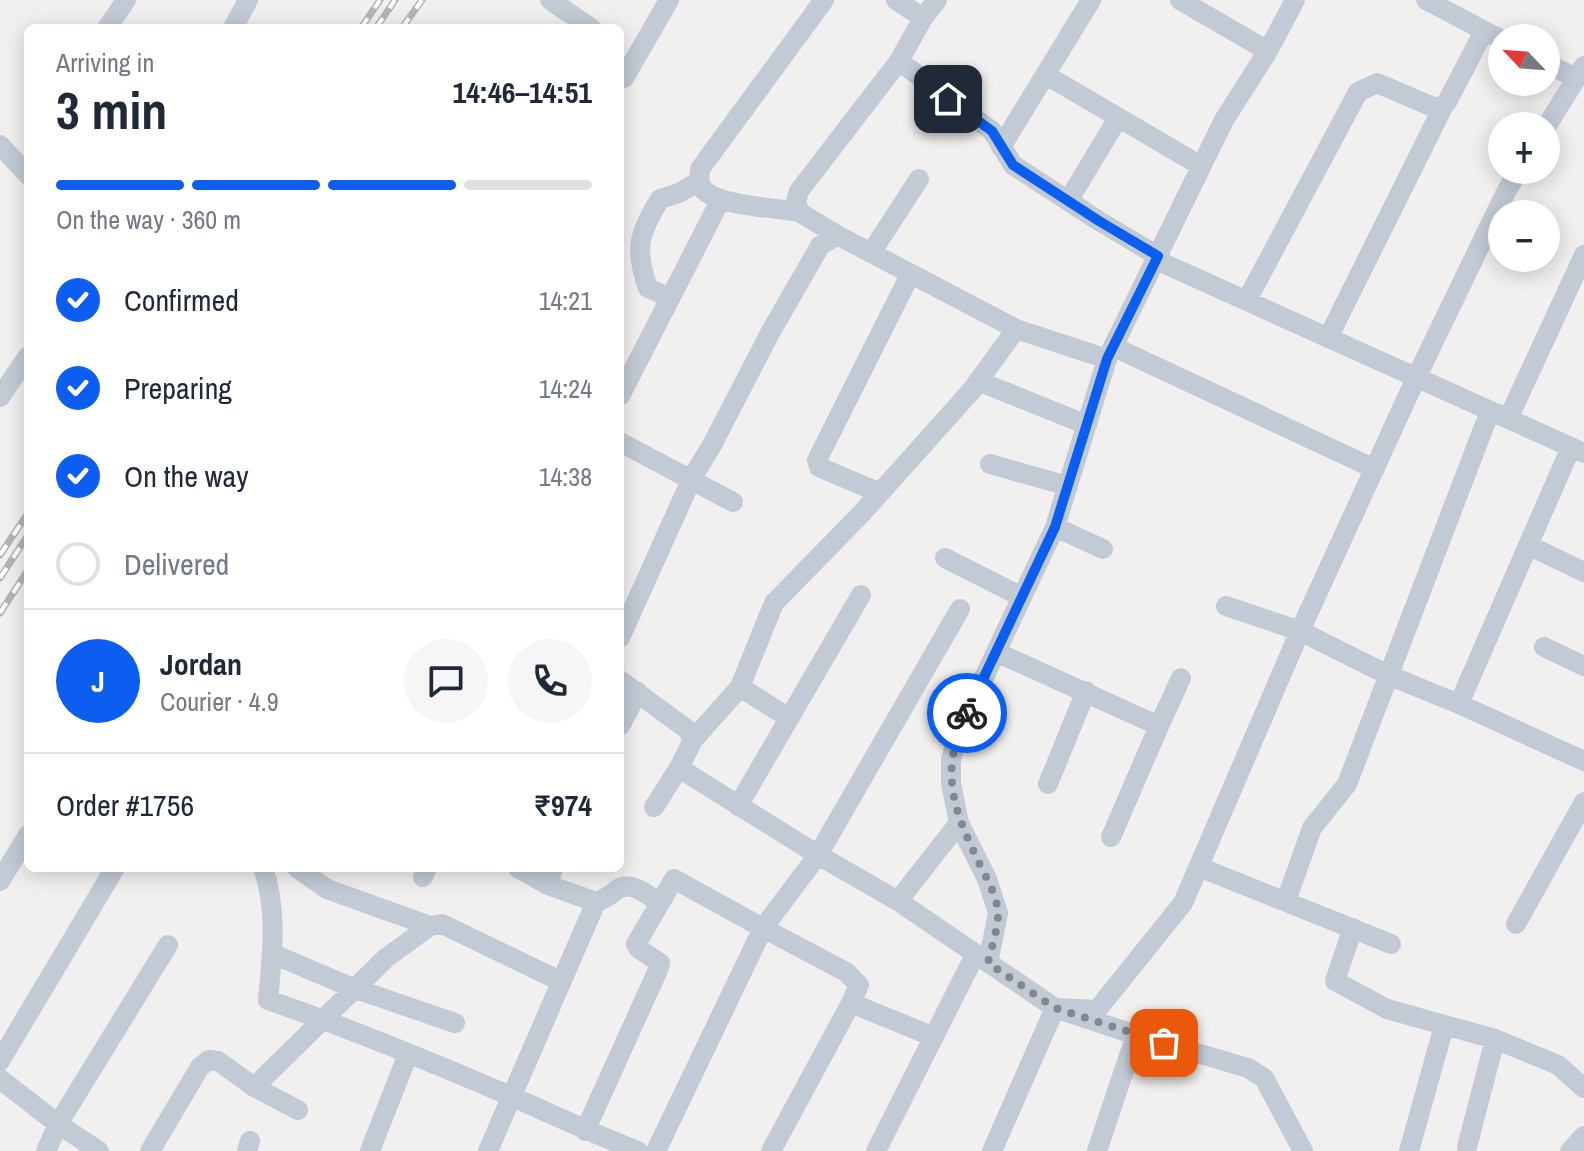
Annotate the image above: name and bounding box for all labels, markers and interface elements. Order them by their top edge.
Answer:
north arrow [1488,24,1560,96]
map controls [1488,24,1560,272]
text: Arriving in [56,45,154,80]
pin [914,65,982,133]
text: 14:46–14:51 [453,72,592,112]
text: 3 min [56,75,167,145]
icon: home [926,77,970,121]
button: + [1488,112,1560,184]
button: − [1488,200,1560,272]
text: On the way · 360 m [56,202,241,237]
icon: check [56,278,100,322]
text: Confirmed [124,280,239,320]
text: 14:21 [539,283,592,318]
icon: check [56,366,100,410]
text: Preparing [124,368,232,408]
text: 14:24 [539,371,592,406]
icon: check [56,454,100,498]
text: On the way [124,456,248,496]
text: 14:38 [539,459,592,494]
text: Delivered [124,544,229,584]
button: chat [404,639,488,723]
button: phone [508,639,592,723]
text: Jordan [160,644,242,684]
text: J [91,661,105,701]
courier [927,673,1007,753]
text: Courier · 4.9 [160,684,279,719]
icon: bike [945,691,989,735]
text: Order #1756 [56,785,194,825]
text: ₹974 [534,785,592,825]
pin [1130,1009,1198,1077]
icon: bag [1142,1021,1186,1065]

